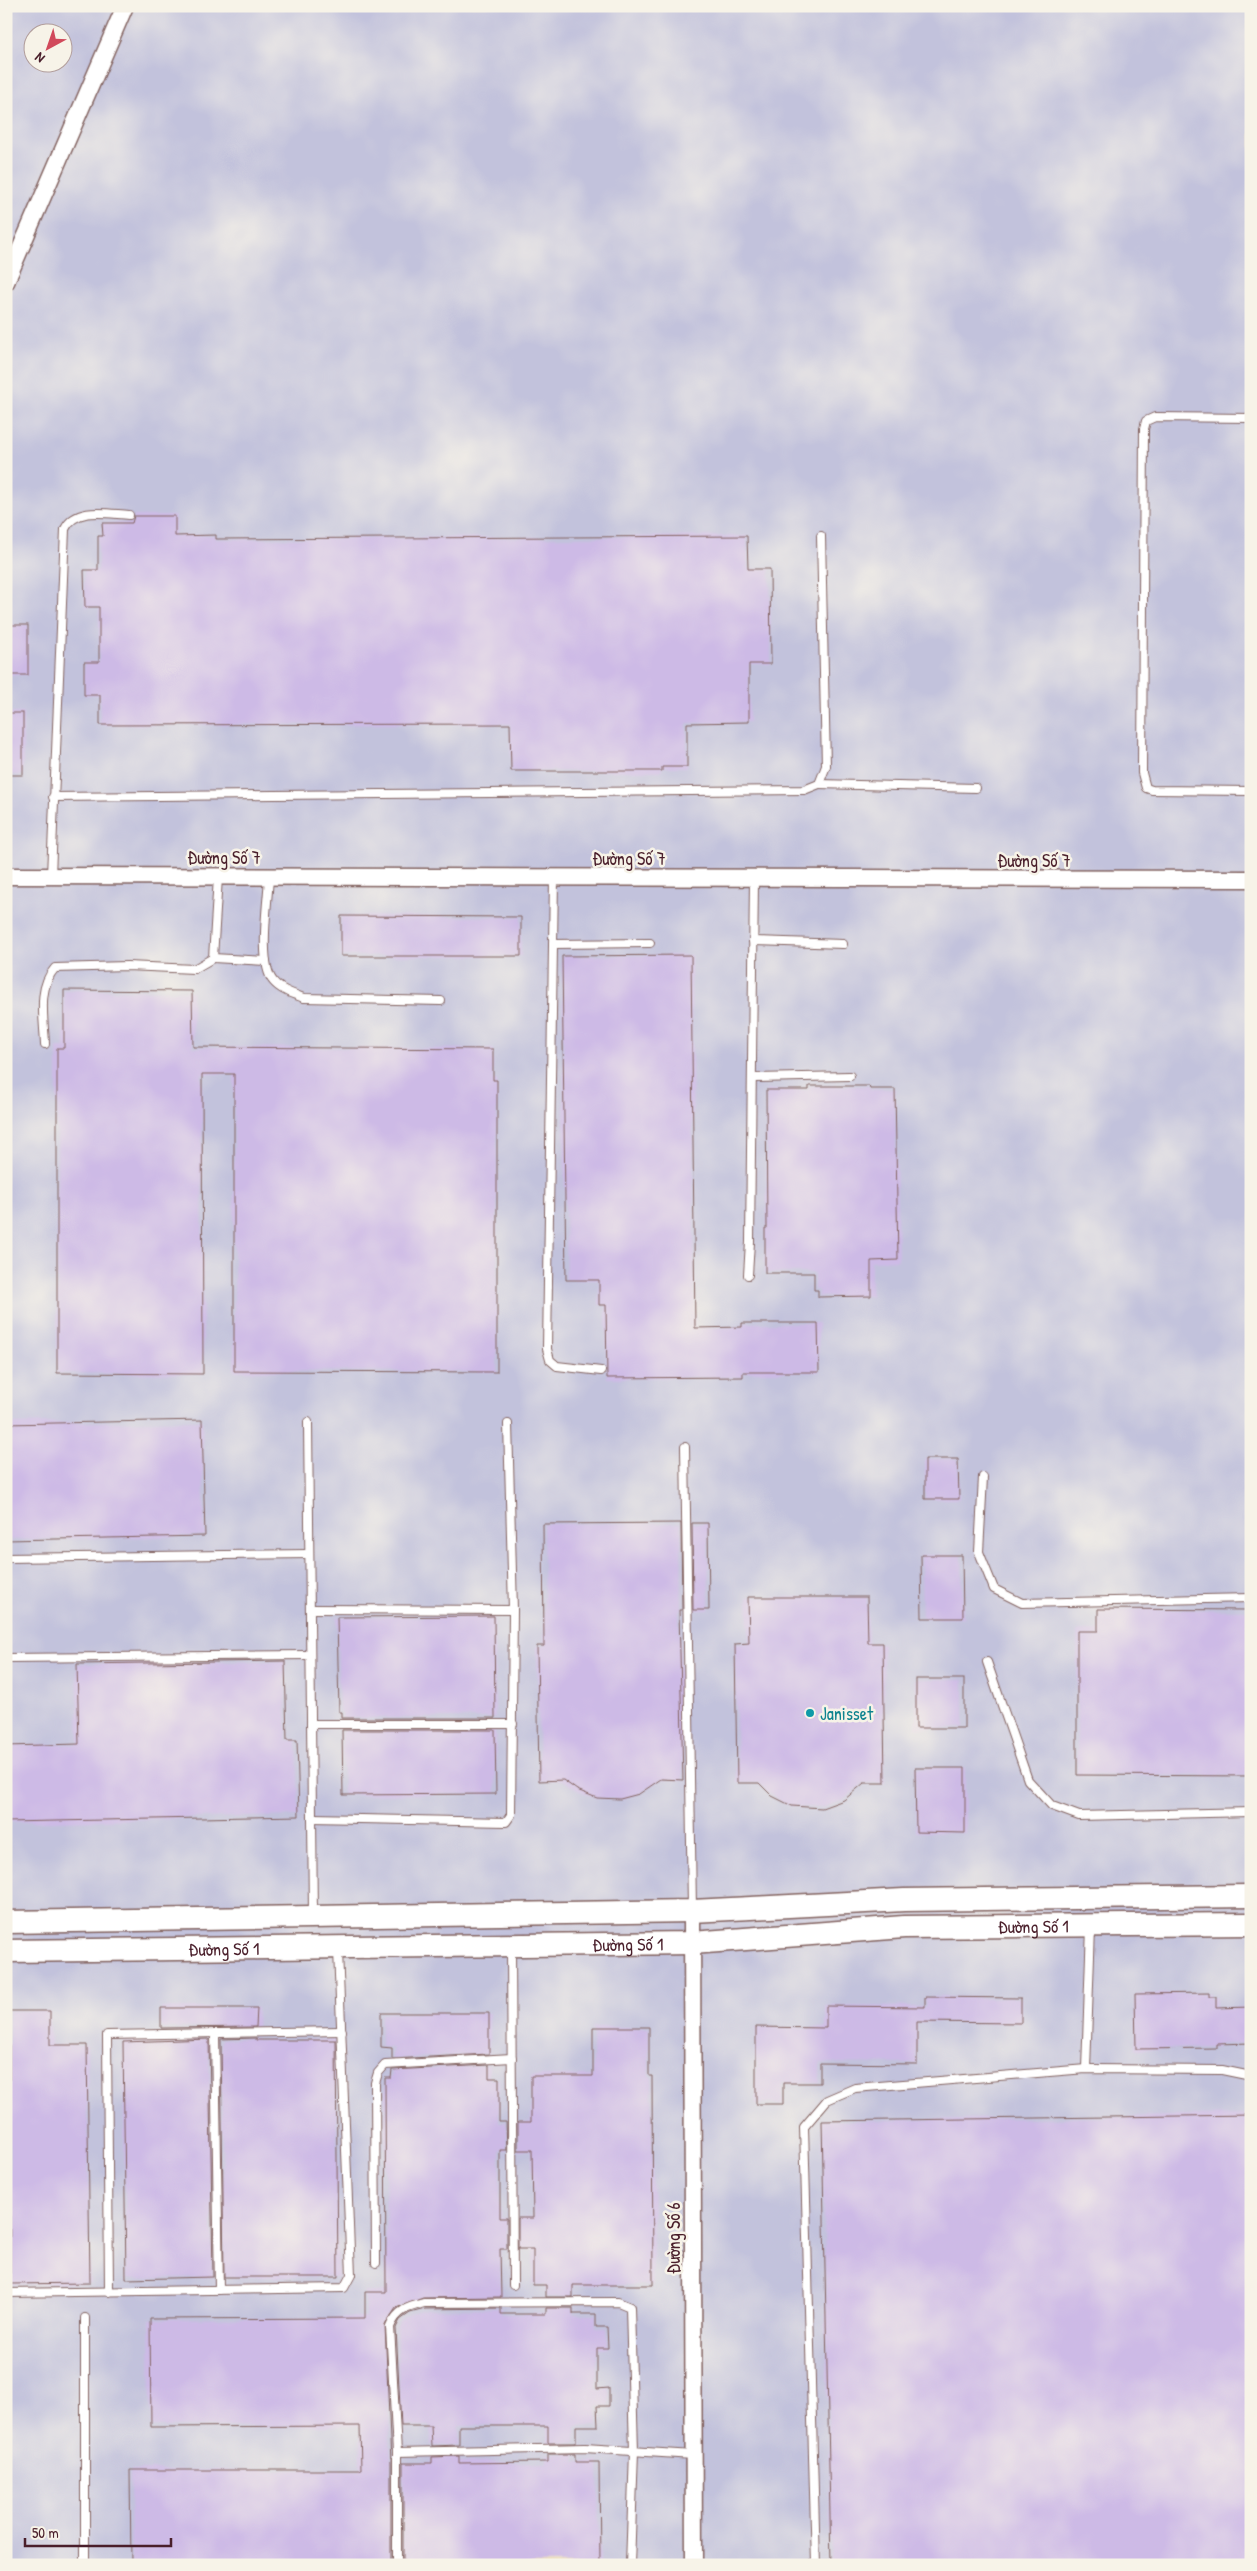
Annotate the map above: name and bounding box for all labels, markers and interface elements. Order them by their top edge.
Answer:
north arrow [22,22,72,72]
text: N [30,48,48,68]
street label: Đường Số 7 [187,845,261,870]
street label: Đường Số 7 [592,846,666,871]
street label: Đường Số 7 [997,848,1071,873]
place label: Janisset [820,1701,874,1726]
marker: Janisset [804,1707,816,1719]
street label: Đường Số 1 [998,1913,1069,1939]
street label: Đường Số 1 [592,1931,664,1957]
street label: Đường Số 1 [188,1936,260,1961]
street label: Đường Số 6 [661,2202,686,2274]
scale bar [25,2516,171,2548]
text: 50 m [32,2522,59,2543]

